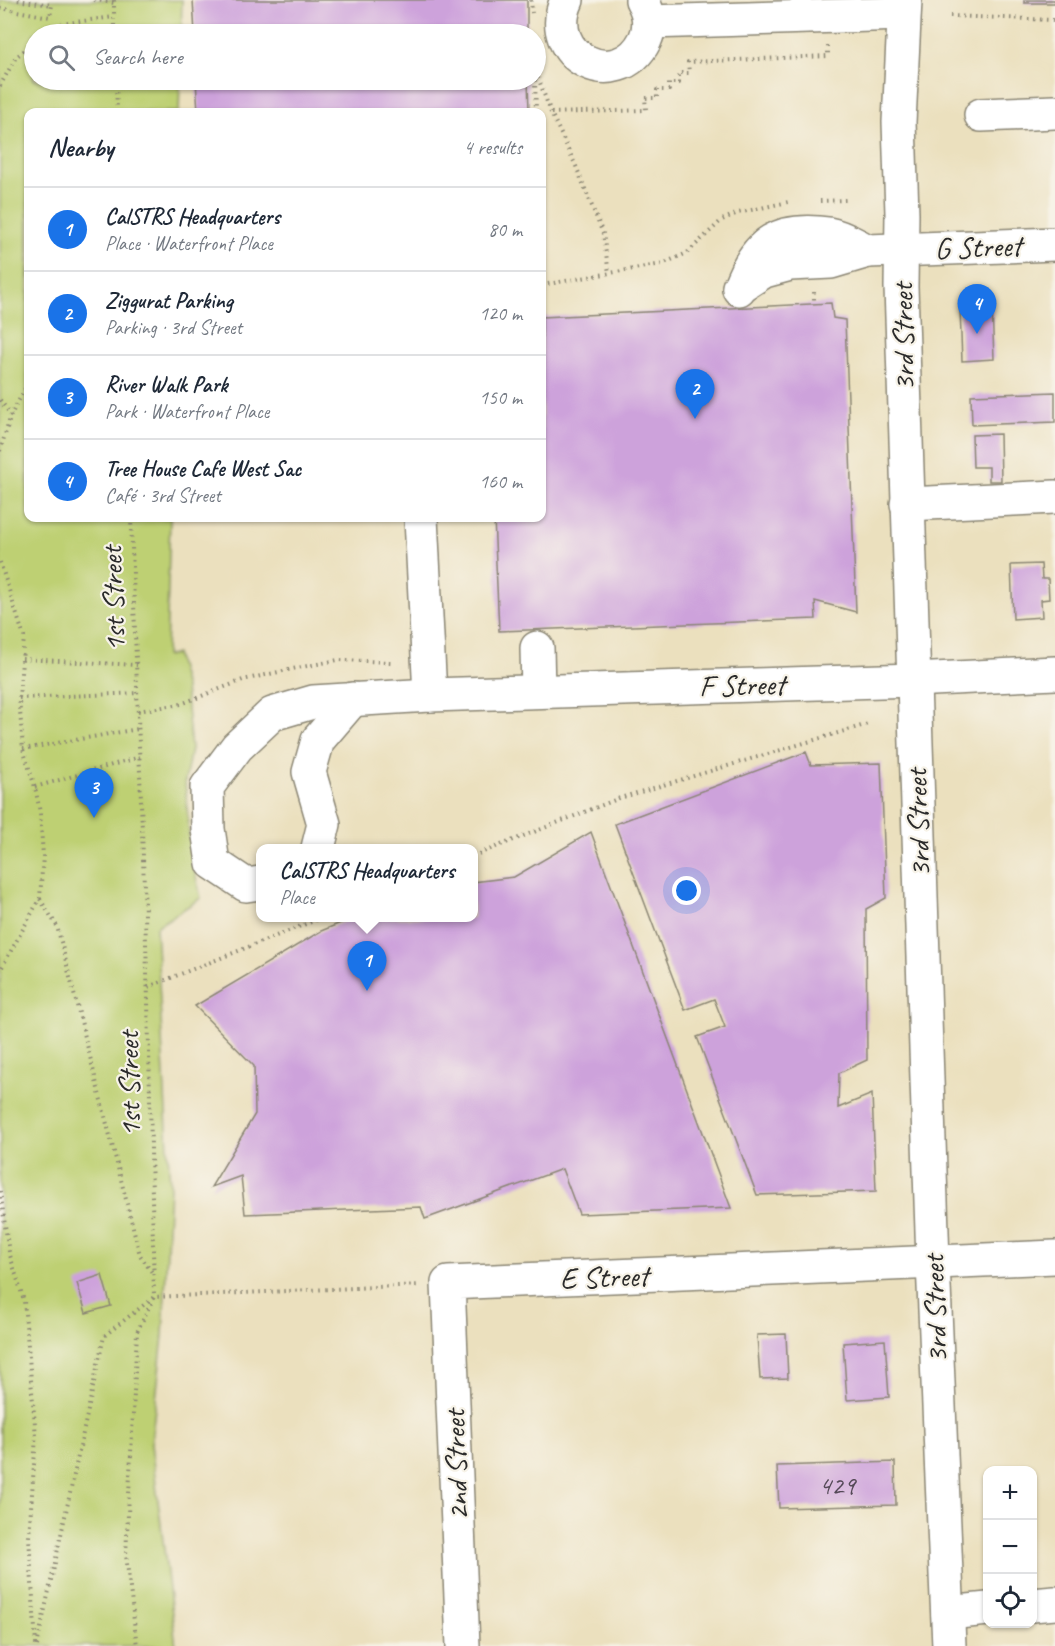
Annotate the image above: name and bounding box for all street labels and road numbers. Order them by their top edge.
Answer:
street label: G Street [934,226,1026,268]
street label: 3rd Street [883,280,923,391]
street label: 1st Street [92,542,134,652]
street label: F Street [699,665,789,705]
street label: 3rd Street [897,765,939,878]
street label: 1st Street [109,1028,149,1137]
street label: 3rd Street [914,1251,956,1364]
street label: E Street [559,1256,653,1298]
street label: 2nd Street [435,1406,477,1521]

